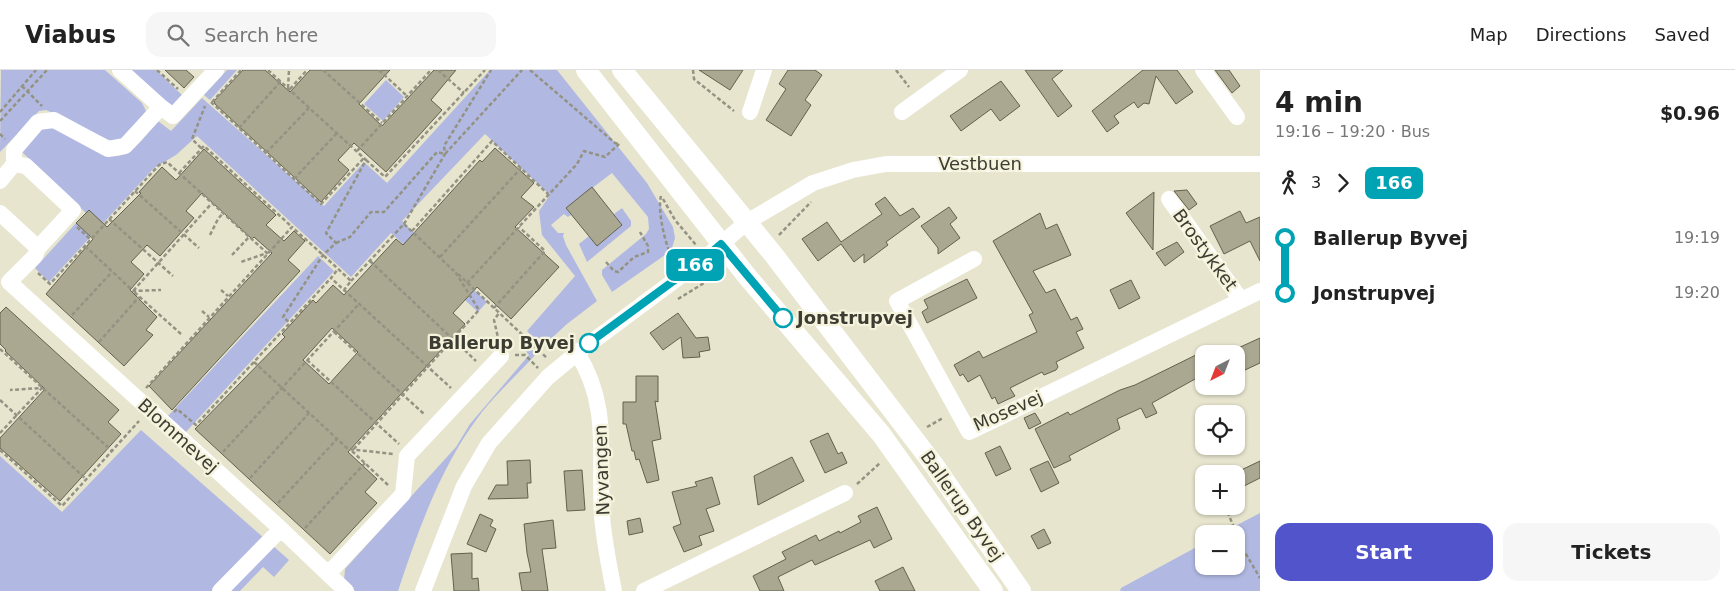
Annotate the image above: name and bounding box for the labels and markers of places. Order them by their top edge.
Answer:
place label: Jonstrupvej [795,307,913,328]
marker: Jonstrupvej [773,308,793,328]
place label: Ballerup Byvej [428,332,575,353]
marker: Ballerup Byvej [579,333,599,353]

